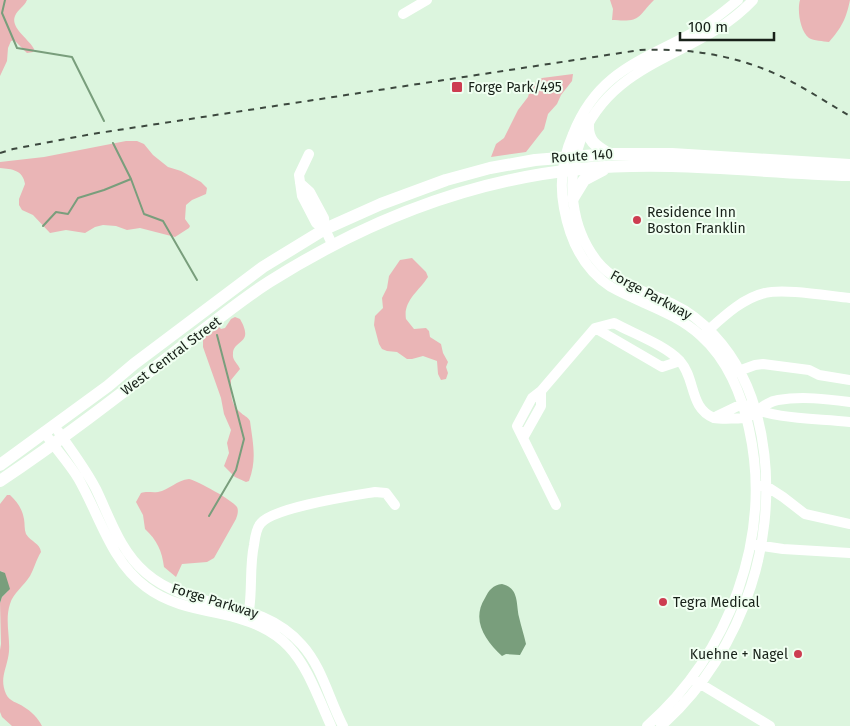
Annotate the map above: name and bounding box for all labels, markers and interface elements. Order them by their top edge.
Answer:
scale bar [680,10,774,42]
text: 100 m [688,18,728,36]
place label: Forge Park/495 [468,79,562,96]
marker: Forge Park/495 [450,80,464,94]
street label: Route 140 [550,145,614,167]
place label: Residence Inn Boston Franklin [647,204,746,237]
marker: Residence Inn Boston Franklin [631,214,643,226]
street label: Forge Parkway [607,266,695,324]
street label: West Central Street [118,312,225,399]
street label: Forge Parkway [170,580,261,622]
place label: Tegra Medical [673,594,760,611]
marker: Tegra Medical [657,596,669,608]
place label: Kuehne + Nagel [690,646,788,663]
marker: Kuehne + Nagel [792,648,804,660]

